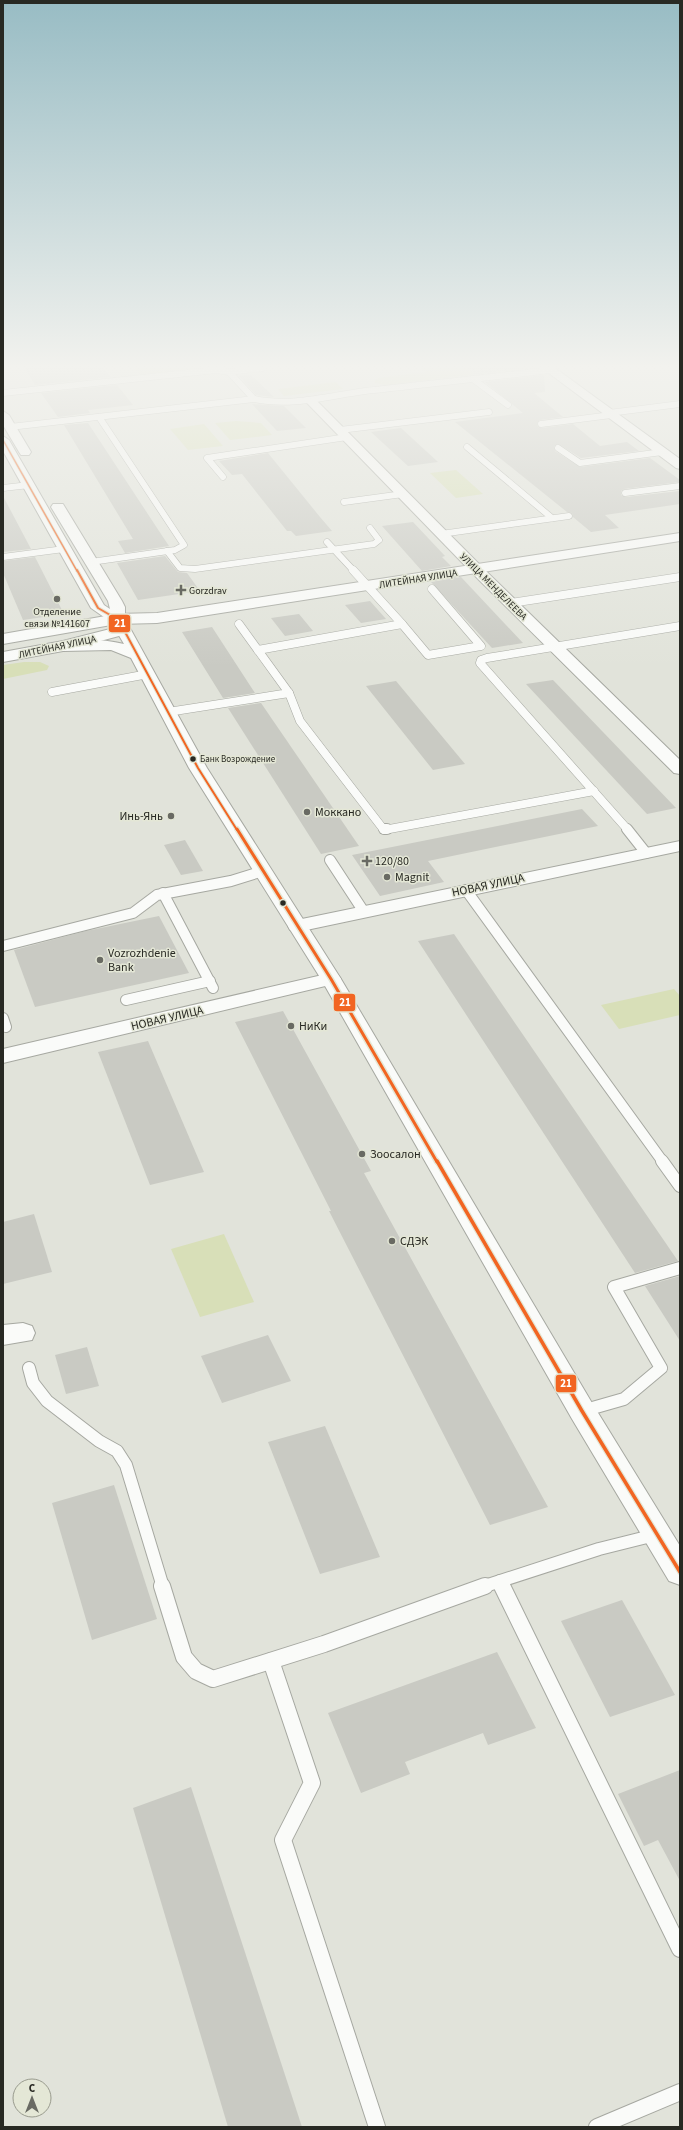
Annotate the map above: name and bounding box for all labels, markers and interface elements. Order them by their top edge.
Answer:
street label: УЛИЦА МЕНДЕЛЕЕВА [457,550,530,624]
street label: ЛИТЕЙНАЯ УЛИЦА [378,566,459,592]
place label: Gorzdrav [189,584,227,598]
marker: Gorzdrav [176,585,186,595]
marker: Отделение связи №141607 [52,594,62,604]
place label: Отделение связи №141607 [24,605,90,631]
line badge: 21 [108,614,131,633]
text: 21 [114,616,126,631]
street label: ЛИТЕЙНАЯ УЛИЦА [17,632,98,662]
place label: Банк Возрождение [200,753,276,766]
marker: Банк Возрождение [188,754,198,764]
place label: Моккано [315,804,361,821]
marker: Моккано [302,807,312,817]
place label: Инь-Янь [119,808,163,825]
marker: Инь-Янь [166,811,176,821]
place label: 120/80 [375,853,409,870]
marker: 120/80 [362,856,372,866]
place label: Magnit [395,869,429,886]
street label: НОВАЯ УЛИЦА [450,869,526,901]
marker: Magnit [382,872,392,882]
unlabelled marker [278,898,288,908]
place label: Vozrozhdenie Bank [108,945,176,976]
marker: Vozrozhdenie Bank [95,955,105,965]
line badge: 21 [333,993,356,1012]
text: 21 [339,995,351,1010]
street label: НОВАЯ УЛИЦА [129,1002,205,1035]
place label: НиКи [299,1018,327,1035]
marker: НиКи [286,1021,296,1031]
place label: Зоосалон [370,1146,421,1163]
marker: Зоосалон [357,1149,367,1159]
place label: СДЭК [400,1233,428,1250]
marker: СДЭК [387,1236,397,1246]
line badge: 21 [555,1374,577,1393]
text: 21 [560,1376,572,1391]
north arrow [12,2078,52,2118]
text: С [29,2081,36,2096]

